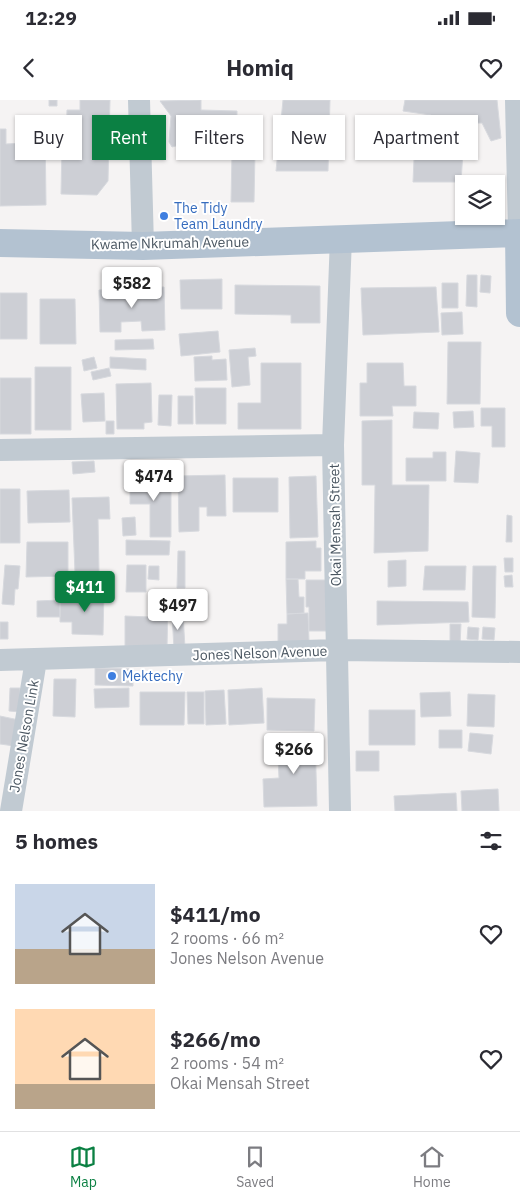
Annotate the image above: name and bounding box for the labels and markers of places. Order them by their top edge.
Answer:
place label: The Tidy Team Laundry [174,199,263,233]
marker: The Tidy Team Laundry [158,210,170,222]
pin: $582 [102,266,162,309]
pin: $474 [124,460,184,502]
pin: $411 [55,570,115,613]
pin: $497 [148,588,208,631]
place label: Mektechy [122,667,183,685]
marker: Mektechy [106,670,118,682]
pin: $266 [264,732,324,775]

